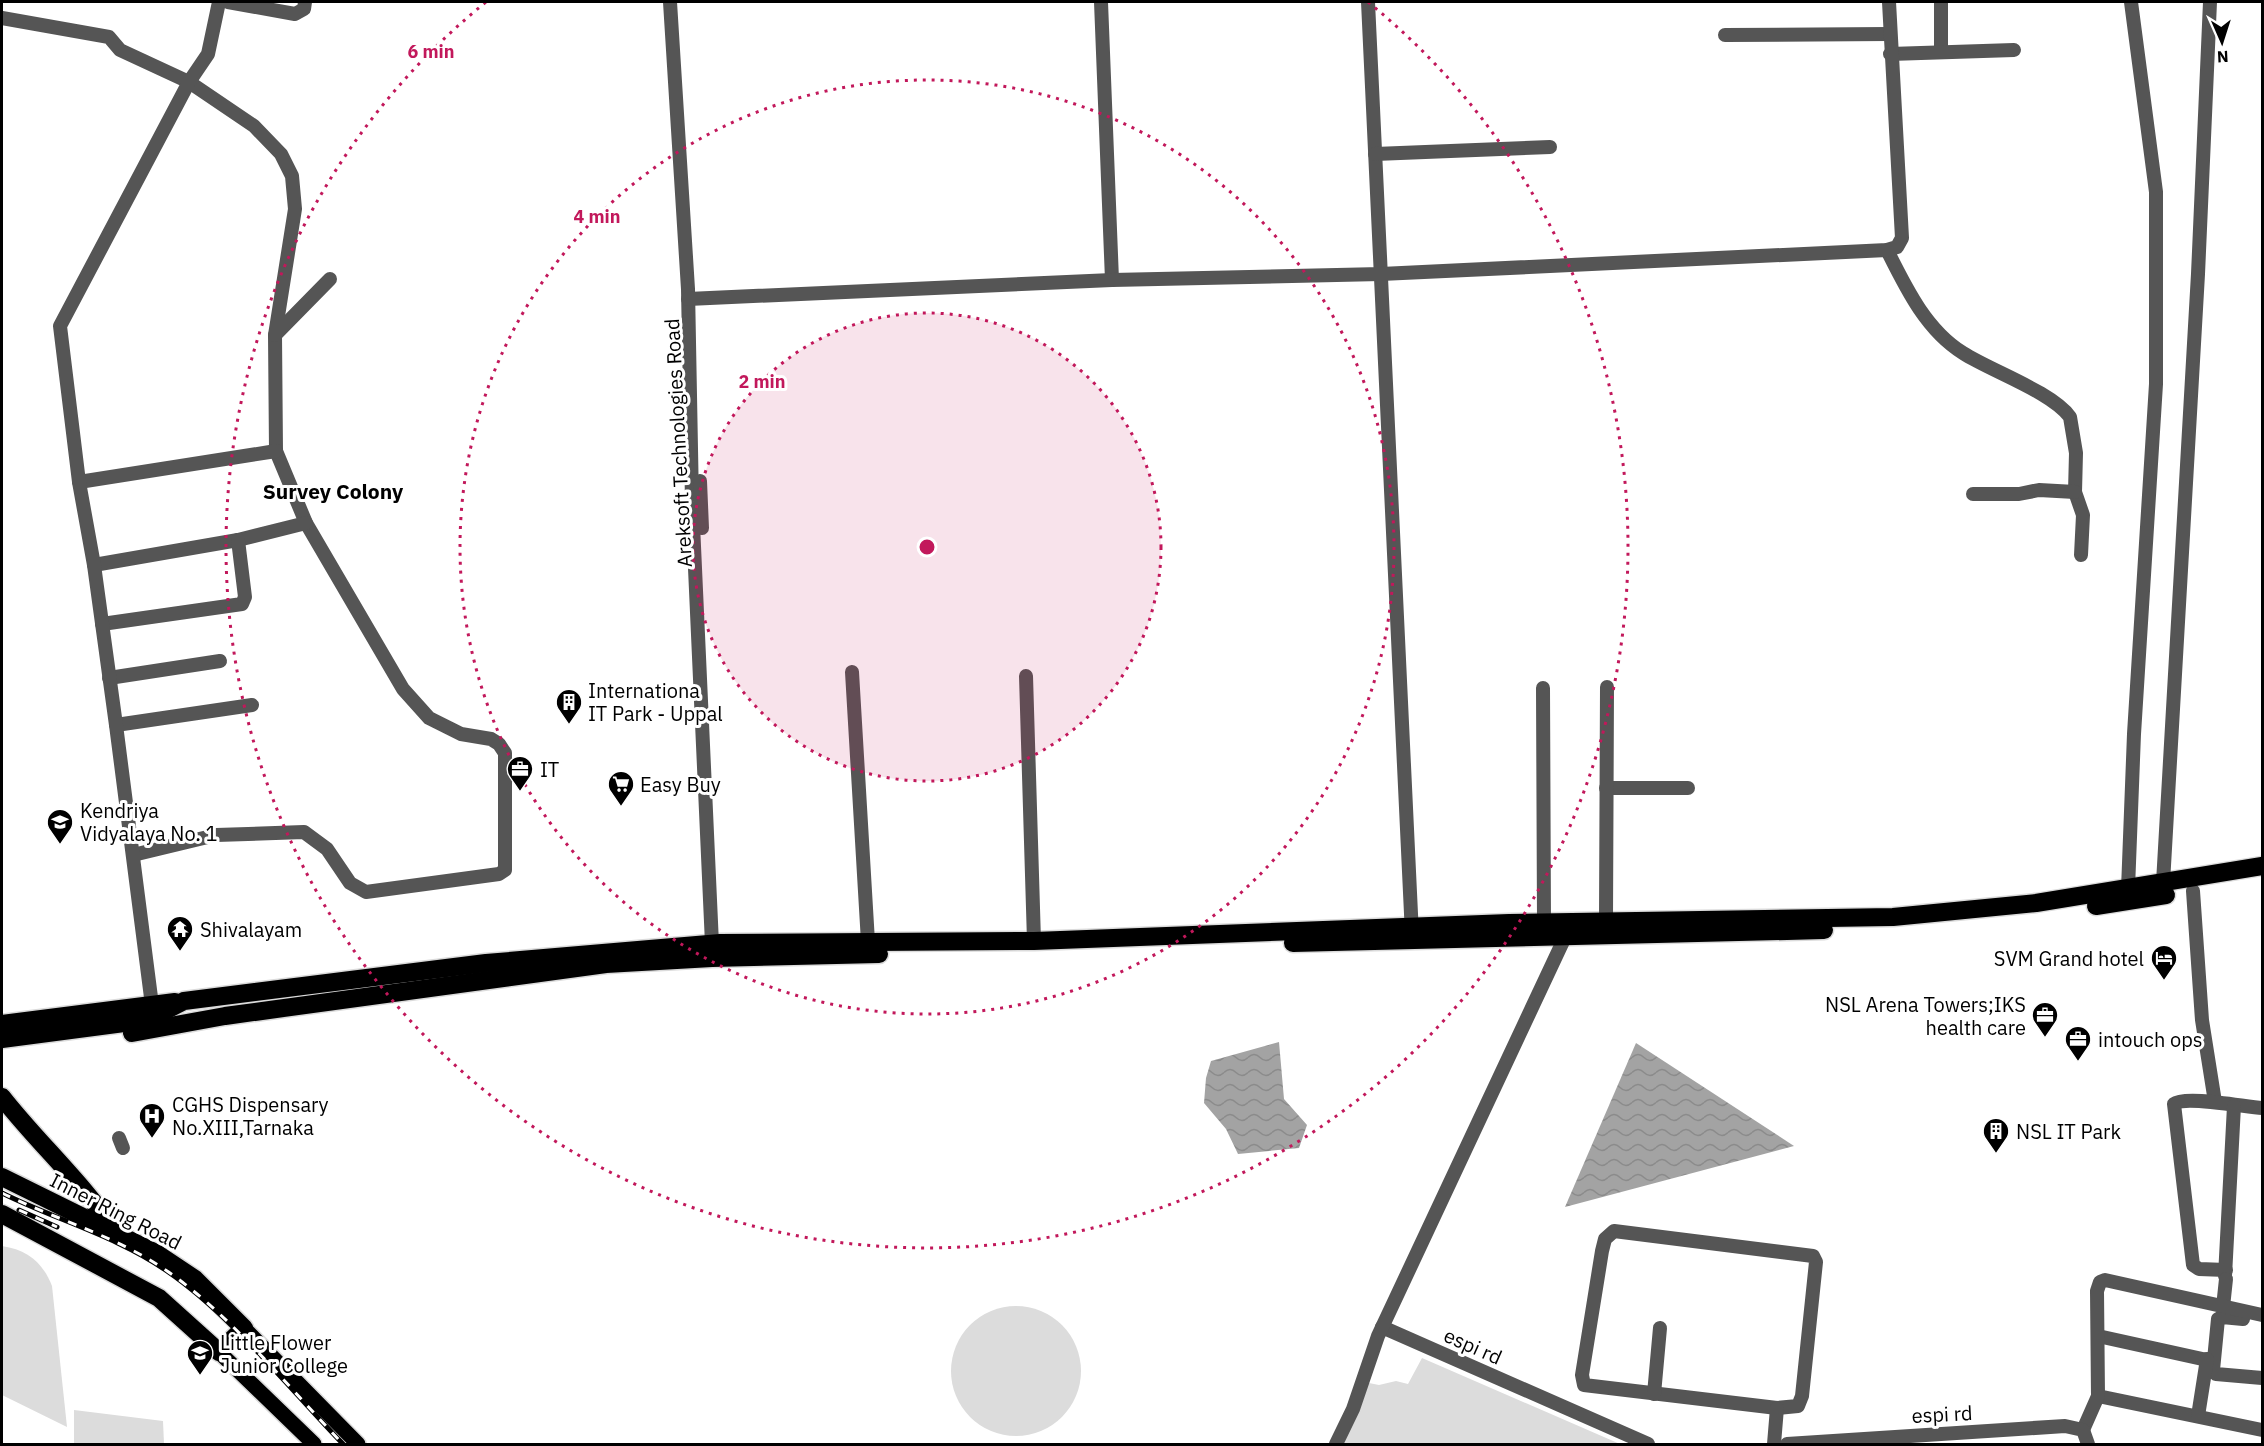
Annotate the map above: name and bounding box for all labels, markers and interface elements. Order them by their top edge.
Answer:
north arrow [2192,12,2252,72]
text: 6 min [407,40,455,63]
text: N [2216,47,2229,67]
text: 4 min [573,205,621,228]
street label: Areksoft Technologies Road [658,318,698,568]
text: 2 min [738,370,786,393]
district label: Survey Colony [263,477,404,505]
centre of rings [917,537,937,557]
place label: Internationa IT Park - Uppal [588,677,723,727]
building icon: Internationa IT Park - Uppal [554,687,584,725]
office icon: IT [505,754,535,792]
place label: IT [540,756,559,783]
supermarket icon: Easy Buy [606,769,636,807]
place label: Easy Buy [640,771,721,798]
place label: Kendriya Vidyalaya No. 1 [80,797,217,847]
school or university icon: Kendriya Vidyalaya No. 1 [45,807,75,845]
temple icon: Shivalayam [165,914,195,952]
place label: Shivalayam [200,916,302,943]
hotel icon: SVM Grand hotel [2149,943,2179,981]
place label: SVM Grand hotel [1994,945,2144,972]
place label: NSL Arena Towers;IKS health care [1825,991,2026,1041]
office icon: NSL Arena Towers;IKS health care [2030,1000,2060,1038]
office icon: intouch ops [2063,1024,2093,1062]
place label: intouch ops [2098,1026,2203,1053]
place label: CGHS Dispensary No.XIII,Tarnaka [172,1091,329,1141]
hospital icon: CGHS Dispensary No.XIII,Tarnaka [137,1101,167,1139]
building icon: NSL IT Park [1981,1116,2011,1154]
place label: NSL IT Park [2016,1118,2121,1145]
street label: Inner Ring Road [46,1166,186,1256]
street label: espi rd [1440,1321,1506,1371]
place label: Little Flower Junior College [220,1329,348,1379]
school or university icon: Little Flower Junior College [185,1338,215,1376]
street label: espi rd [1911,1399,1973,1429]

